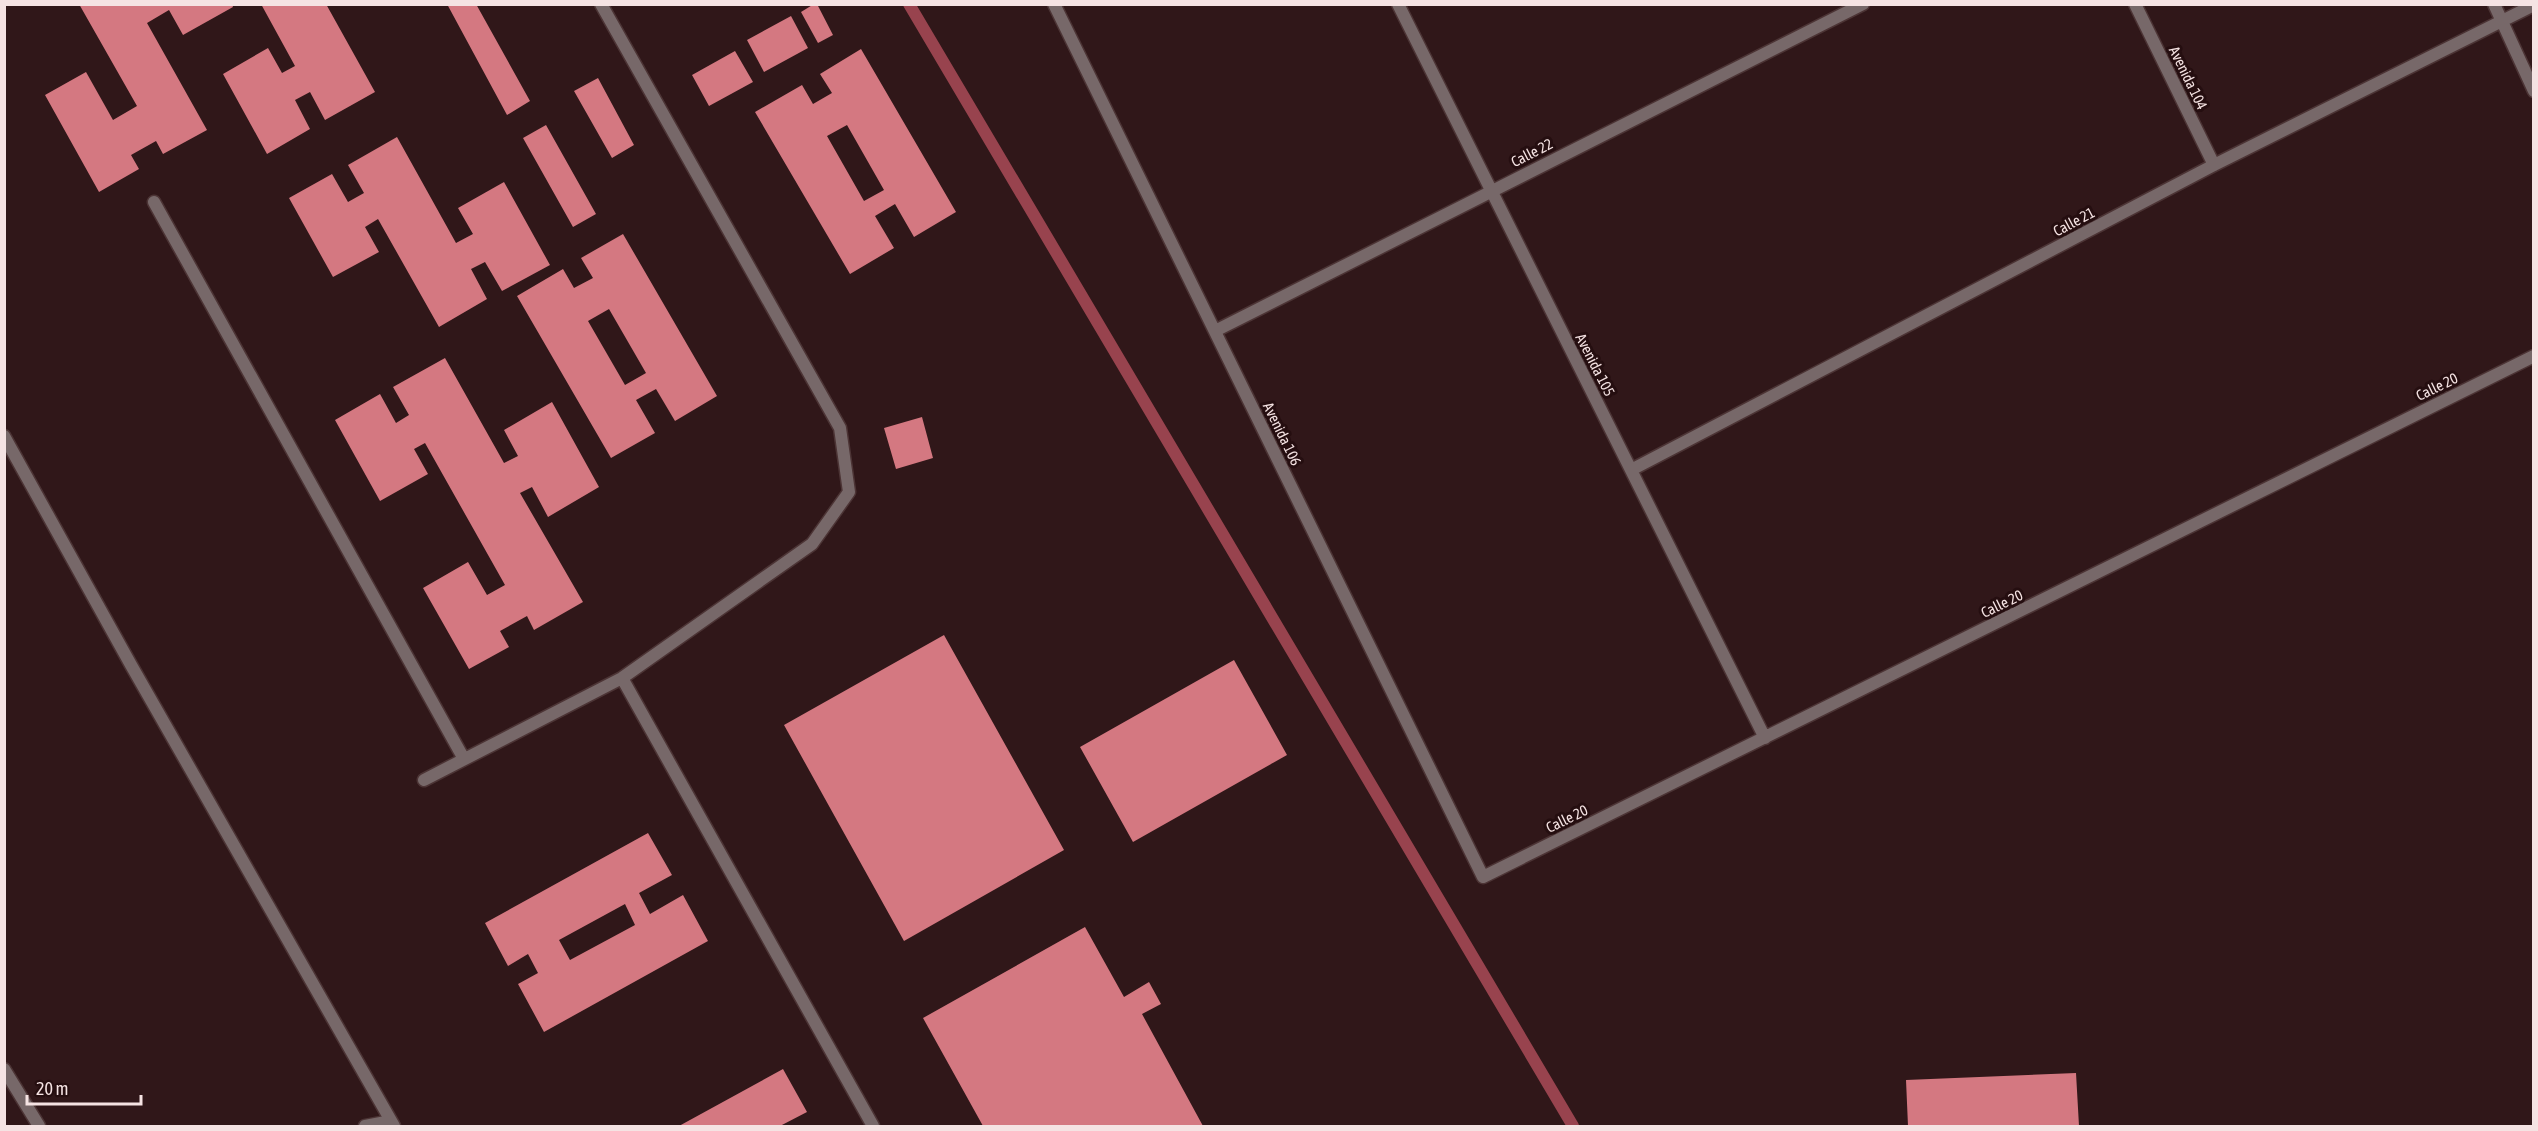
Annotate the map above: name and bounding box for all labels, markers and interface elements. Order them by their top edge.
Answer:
street label: Avenida 104 [2166,43,2211,112]
street label: Calle 22 [1508,135,1555,170]
street label: Calle 21 [2050,204,2097,240]
street label: Avenida 105 [1572,331,1619,399]
street label: Calle 20 [2413,369,2461,404]
street label: Avenida 106 [1260,399,1305,468]
street label: Calle 20 [1978,586,2026,621]
street label: Calle 20 [1543,801,1591,836]
scale bar [27,1068,141,1106]
text: 20 m [36,1078,68,1099]

